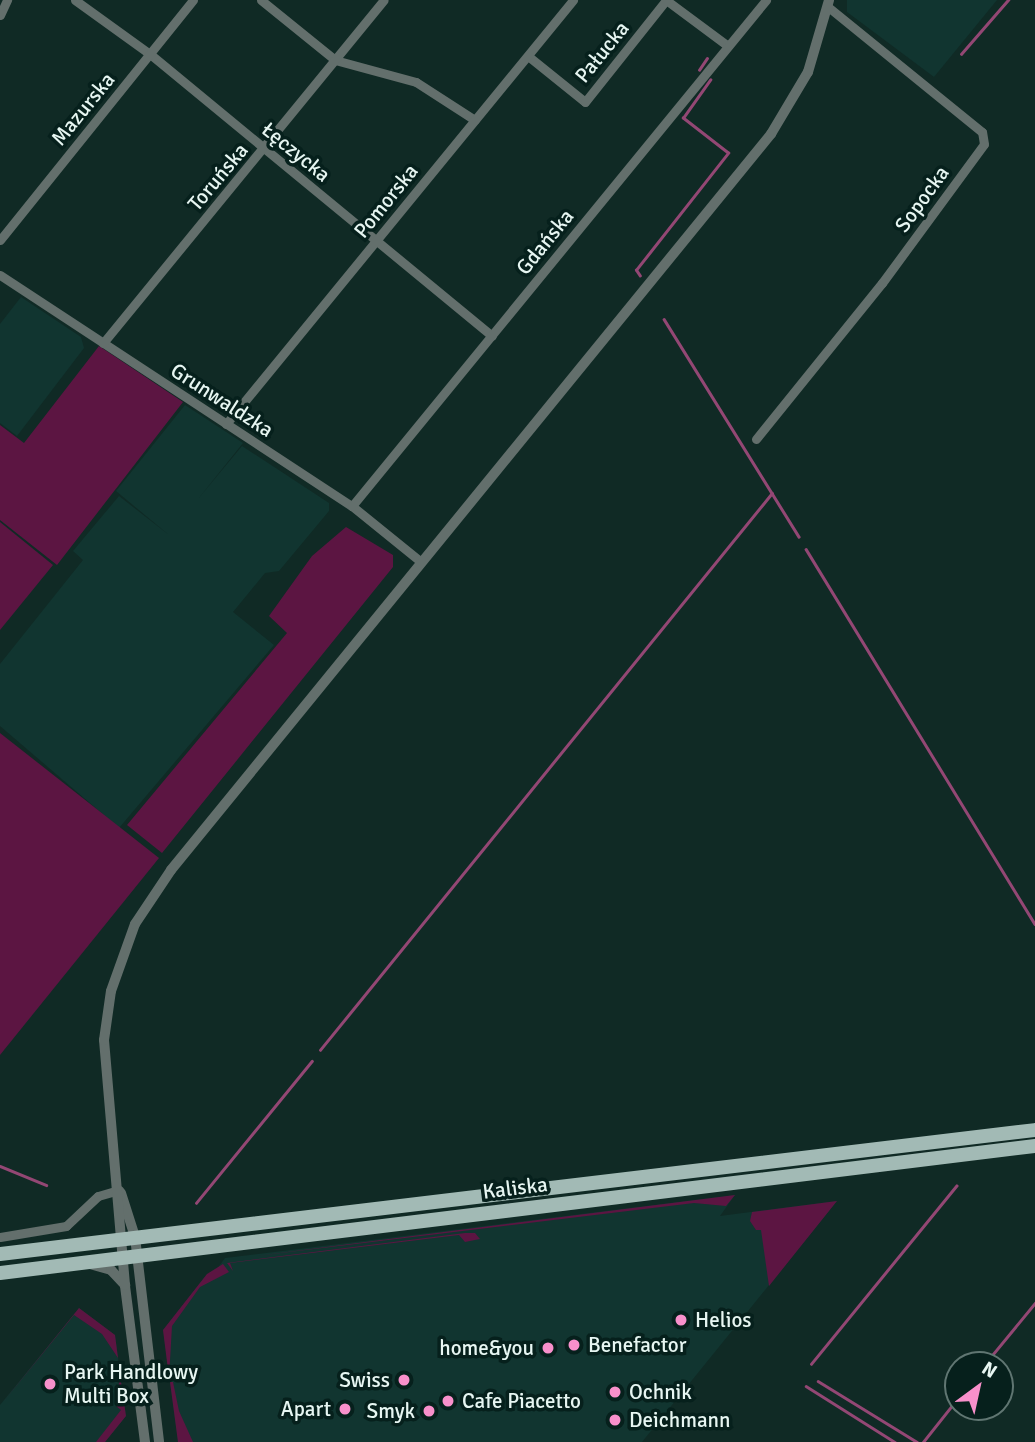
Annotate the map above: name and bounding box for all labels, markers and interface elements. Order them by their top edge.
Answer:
street label: Pałucka [570,16,634,88]
street label: Mazurska [46,67,120,151]
street label: Łęczycka [257,117,335,187]
street label: Toruńska [182,138,254,216]
street label: Pomorska [349,159,423,243]
street label: Sopocka [890,161,954,237]
street label: Gdańska [511,204,579,280]
street label: Grunwaldzka [166,358,278,442]
street label: Kaliska [481,1172,549,1204]
place label: Helios [695,1307,752,1333]
marker: Helios [673,1312,689,1328]
place label: Benefactor [588,1332,686,1358]
place label: home&you [439,1335,534,1361]
marker: Benefactor [566,1337,582,1353]
marker: home&you [540,1340,556,1356]
north arrow [944,1351,1014,1421]
text: N [977,1356,1001,1384]
place label: Park Handlowy Multi Box [64,1359,198,1409]
place label: Swiss [339,1367,390,1393]
marker: Swiss [396,1372,412,1388]
marker: Park Handlowy Multi Box [42,1376,58,1392]
place label: Ochnik [629,1379,692,1405]
marker: Ochnik [607,1384,623,1400]
place label: Cafe Piacetto [462,1388,581,1414]
marker: Cafe Piacetto [440,1393,456,1409]
place label: Apart [281,1396,331,1422]
place label: Smyk [367,1398,415,1424]
marker: Apart [337,1401,353,1417]
marker: Smyk [421,1403,437,1419]
place label: Deichmann [629,1407,730,1433]
marker: Deichmann [607,1412,623,1428]

